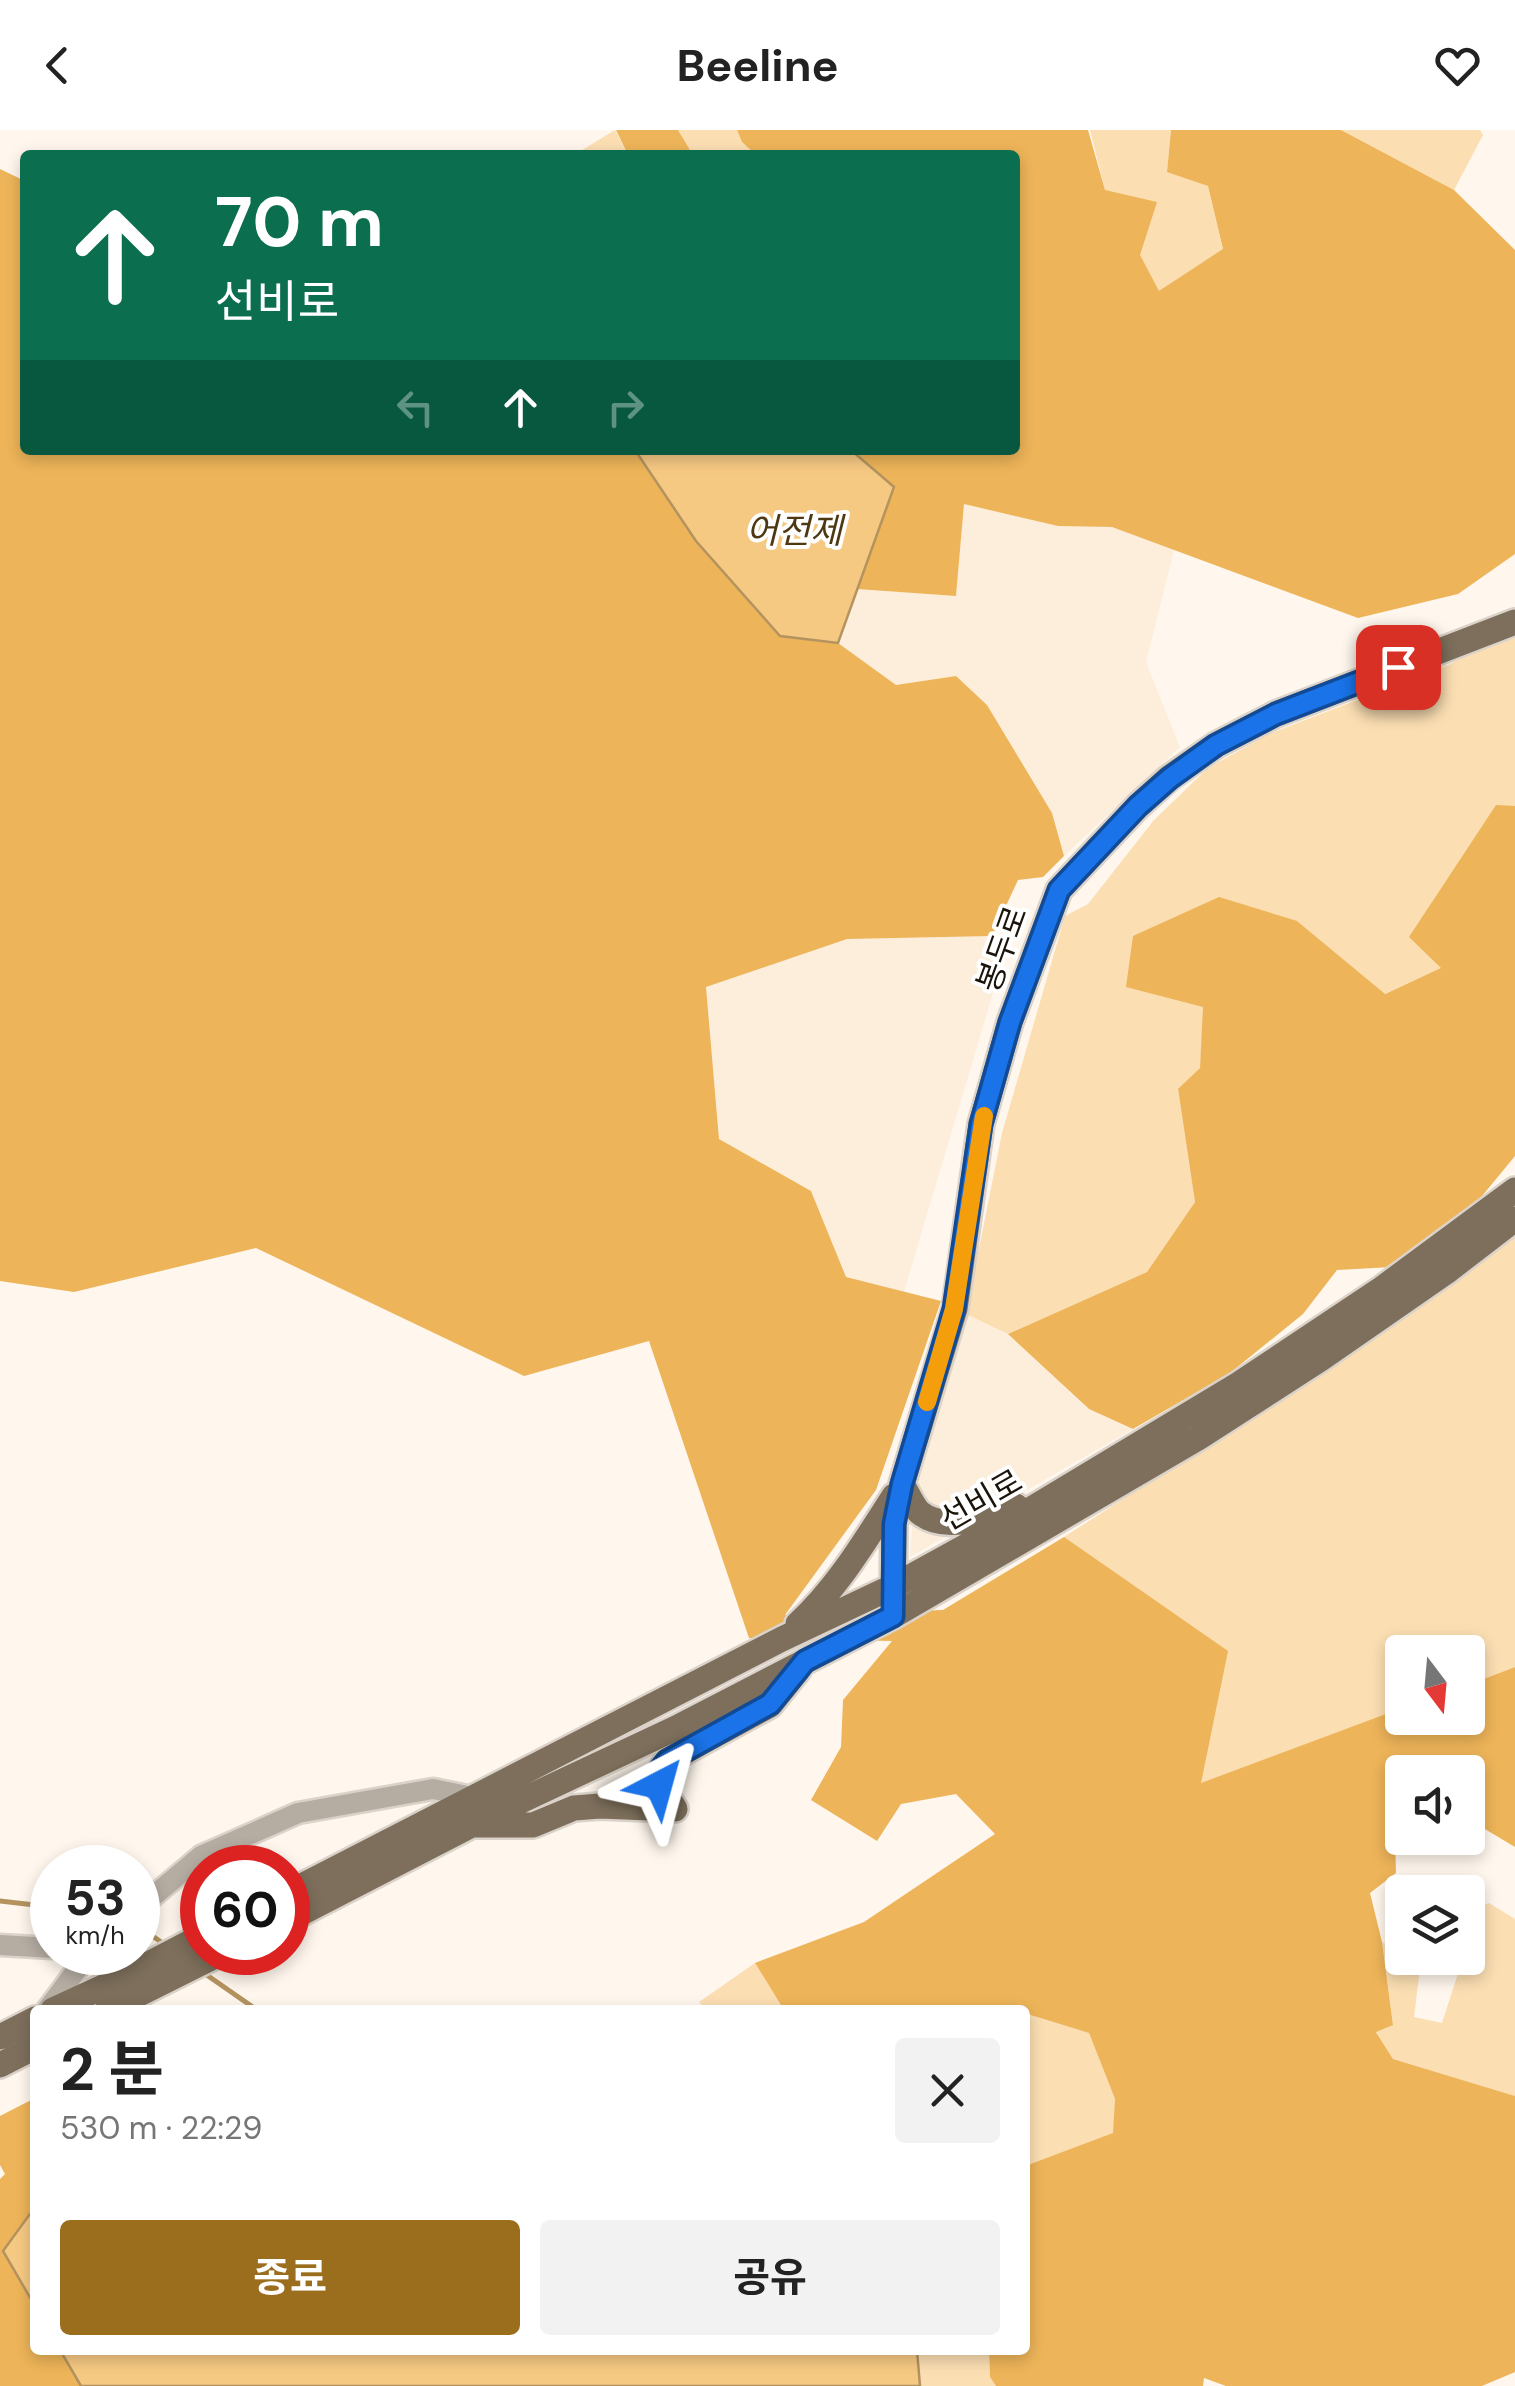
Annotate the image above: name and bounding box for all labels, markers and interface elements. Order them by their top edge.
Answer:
text: Beeline [676,36,839,95]
icon: back [30,38,85,93]
icon: heart [1430,38,1485,93]
text: 70 m [215,177,384,268]
icon: ahead [50,190,180,320]
text: 선비로 [215,272,339,331]
icon: left [388,380,443,435]
icon: ahead [493,380,548,435]
icon: right [598,380,653,435]
water label: 어전제 [746,508,846,554]
pin [1356,625,1441,710]
icon: arrive [1371,640,1426,695]
street label: 봉두로 [967,900,1037,998]
street label: 선비로 [932,1460,1030,1540]
north arrow [1385,1635,1485,1735]
map controls [1385,1635,1485,1975]
position arrow [607,1733,711,1837]
button: sound [1385,1755,1485,1855]
speed limit sign: 60 [180,1845,310,1975]
text: 53 [64,1865,126,1931]
button: layers [1385,1875,1485,1975]
text: km/h [65,1919,125,1952]
text: 2 분 [60,2030,164,2109]
button: close [895,2038,1000,2143]
text: 530 m · 22:29 [60,2107,262,2149]
button: 종료 [60,2220,520,2335]
button: 공유 [540,2220,1000,2335]

